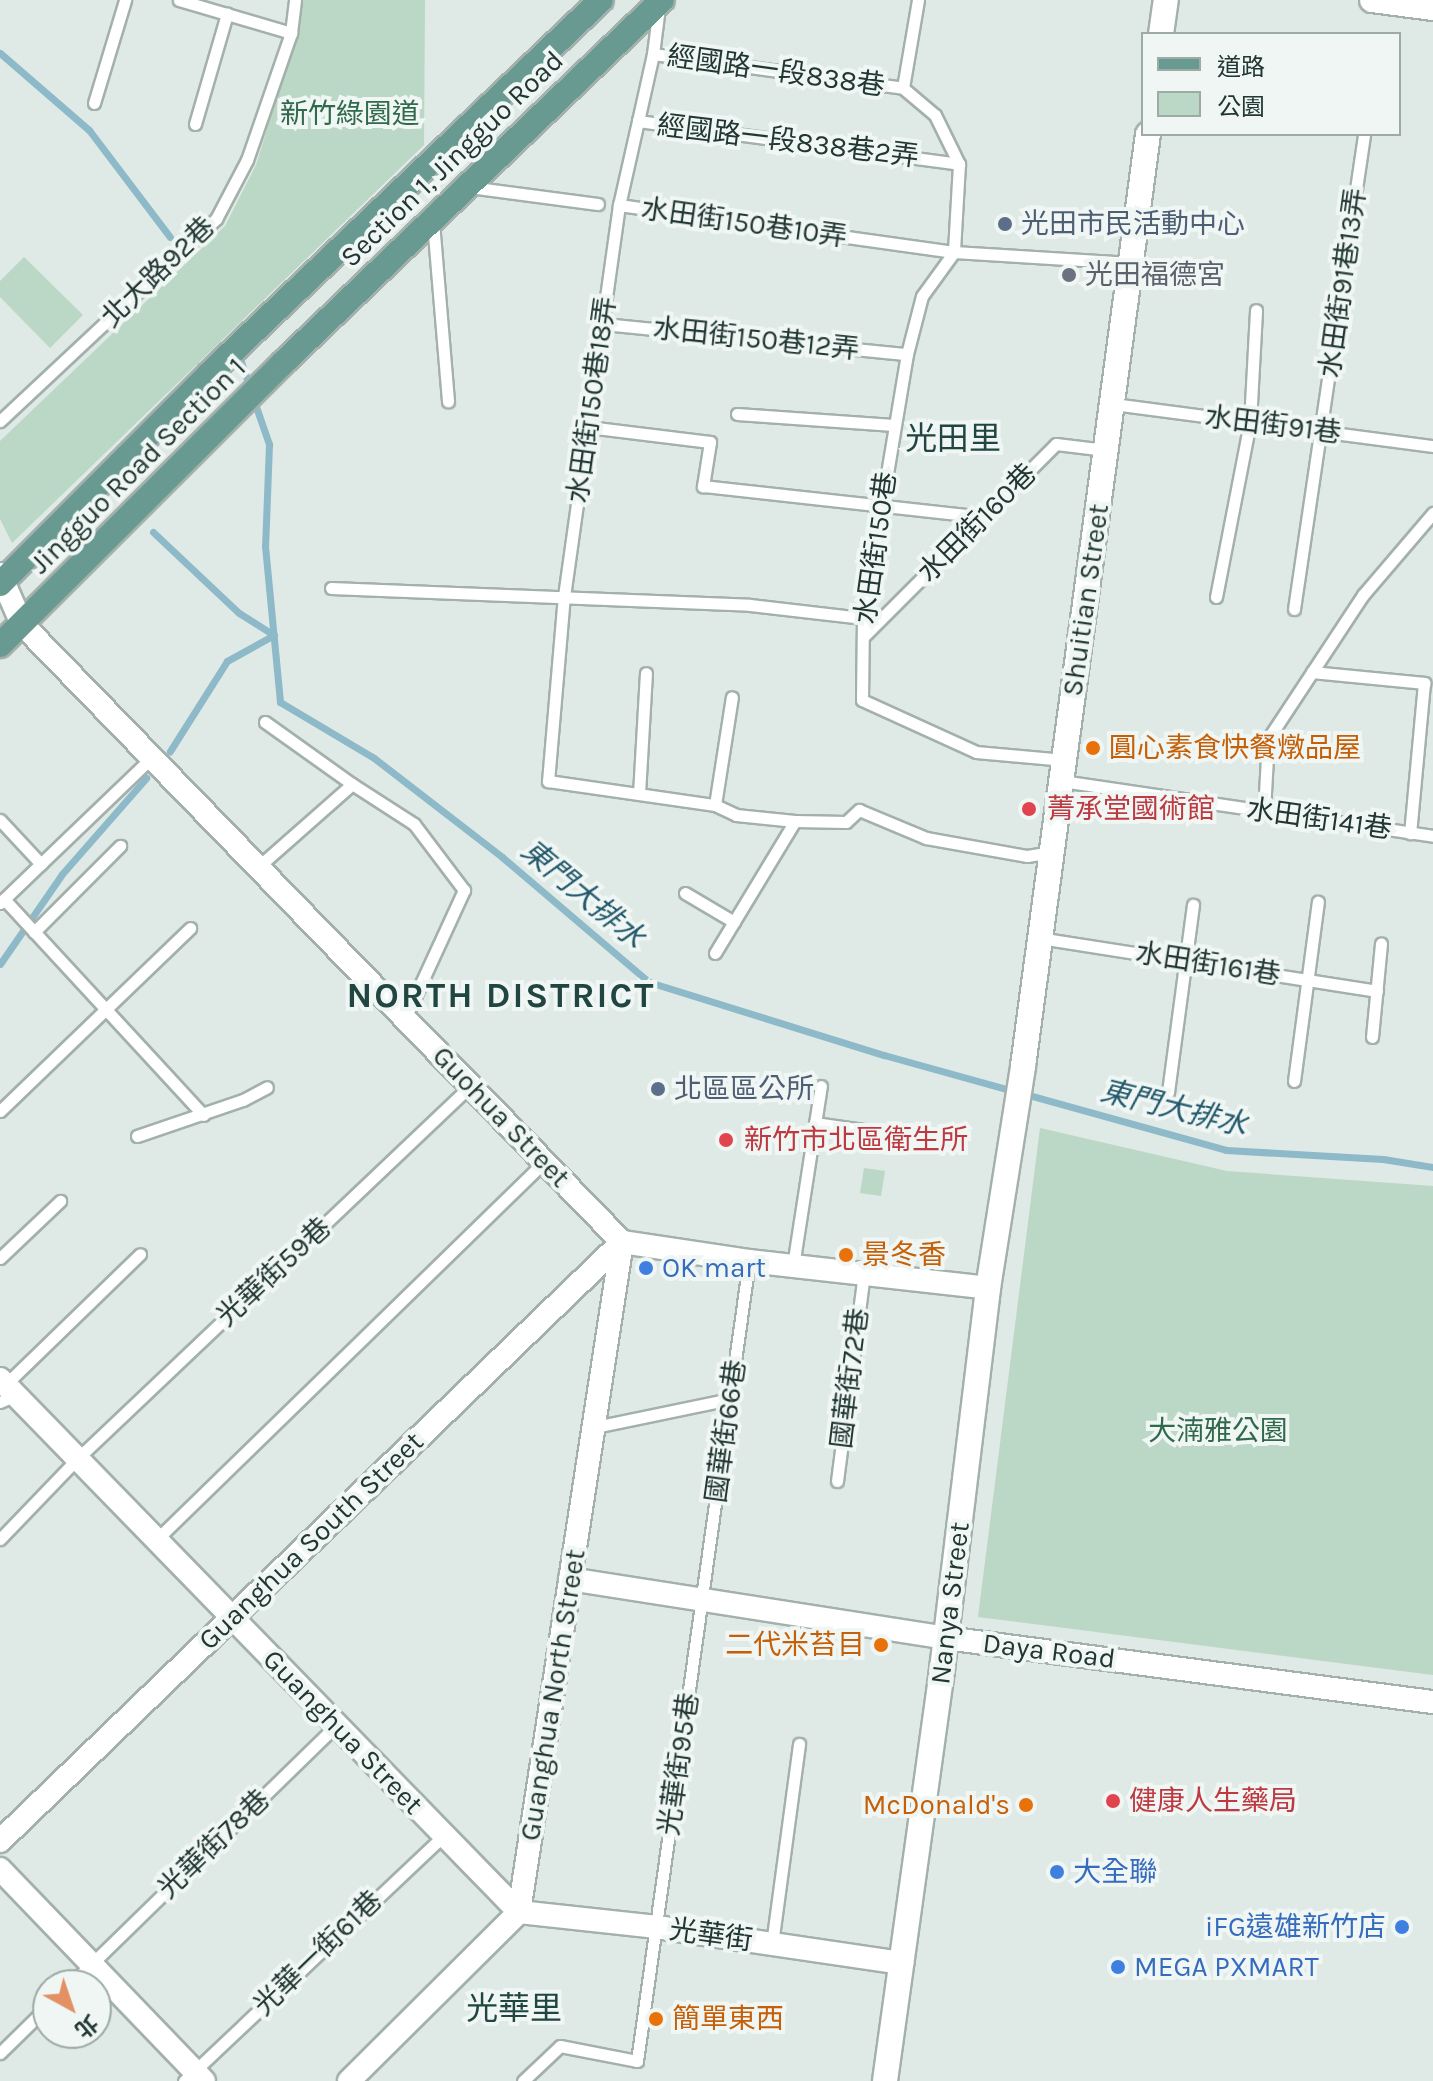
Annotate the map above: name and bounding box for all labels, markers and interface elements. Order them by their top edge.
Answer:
legend [1141,32,1401,136]
street label: 經國路一段838巷 [665,39,887,103]
street label: Section 1, Jingguo Road [334,44,570,274]
text: 道路 [1217,53,1265,81]
text: 公園 [1217,93,1265,121]
park label: 新竹綠園道 [280,97,420,131]
street label: 經國路一段838巷2弄 [655,108,921,174]
street label: 水田街91巷13弄 [1313,186,1373,380]
street label: 水田街150巷10弄 [639,192,849,254]
place label: 光田市民活動中心 [1021,207,1245,241]
street label: 北大路92巷 [94,210,222,334]
marker: 光田市民活動中心 [996,215,1014,233]
place label: 光田福德宮 [1085,258,1225,292]
marker: 光田福德宮 [1060,266,1078,284]
street label: 水田街150巷18弄 [561,295,623,505]
street label: 水田街150巷12弄 [651,311,861,367]
street label: Jingguo Road Section 1 [23,351,253,581]
street label: 水田街91巷 [1203,400,1343,450]
district label: 光田里 [905,420,1001,458]
street label: 水田街160巷 [911,457,1043,589]
street label: 水田街150巷 [849,470,903,626]
street label: Shuitian Street [1056,502,1116,698]
place label: 圓心素食快餐燉品屋 [1109,731,1361,765]
marker: 圓心素食快餐燉品屋 [1084,739,1102,757]
place label: 菁承堂國術館 [1047,792,1215,826]
street label: 水田街141巷 [1244,792,1394,846]
marker: 菁承堂國術館 [1018,798,1040,820]
water label: 東門大排水 [514,832,652,956]
street label: 水田街161巷 [1133,936,1283,992]
district label: NORTH DISTRICT [346,974,656,1018]
street label: Guohua Street [425,1039,577,1195]
place label: 北區區公所 [674,1072,814,1106]
water label: 東門大排水 [1097,1072,1251,1144]
marker: 北區區公所 [649,1080,667,1098]
place label: 新竹市北區衛生所 [744,1123,968,1157]
marker: 新竹市北區衛生所 [715,1129,737,1151]
street label: 光華街59巷 [210,1211,338,1333]
place label: 景冬香 [862,1238,946,1272]
marker: 景冬香 [837,1246,855,1264]
place label: OK mart [662,1251,766,1285]
marker: OK mart [637,1259,655,1277]
street label: 國華街72巷 [825,1306,875,1450]
street label: 國華街66巷 [699,1357,753,1505]
park label: 大湳雅公園 [1148,1414,1288,1448]
street label: Guanghua South Street [192,1425,430,1657]
street label: Nanya Street [923,1520,977,1686]
street label: Guanghua North Street [513,1547,593,1843]
street label: Daya Road [981,1626,1117,1676]
place label: 二代米苔目 [725,1628,865,1662]
marker: 二代米苔目 [872,1636,890,1654]
street label: Guanghua Street [256,1643,430,1821]
street label: 光華街95巷 [652,1690,706,1838]
street label: 光華街78巷 [151,1782,277,1906]
place label: 健康人生藥局 [1129,1784,1297,1818]
place label: McDonald's [863,1788,1010,1822]
marker: 健康人生藥局 [1104,1792,1122,1810]
marker: McDonald's [1017,1796,1035,1814]
place label: 大全聯 [1073,1855,1157,1889]
marker: 大全聯 [1048,1863,1066,1881]
street label: 光華一街61巷 [247,1884,389,2022]
place label: iFG遠雄新竹店 [1205,1910,1386,1944]
street label: 光華街 [667,1913,755,1957]
marker: iFG遠雄新竹店 [1393,1918,1411,1936]
place label: MEGA PXMART [1134,1950,1319,1984]
marker: MEGA PXMART [1109,1958,1127,1976]
north arrow [32,1969,112,2049]
district label: 光華里 [466,1990,562,2028]
place label: 簡單東西 [672,2002,784,2036]
text: 北 [69,2009,103,2043]
marker: 簡單東西 [647,2010,665,2028]

